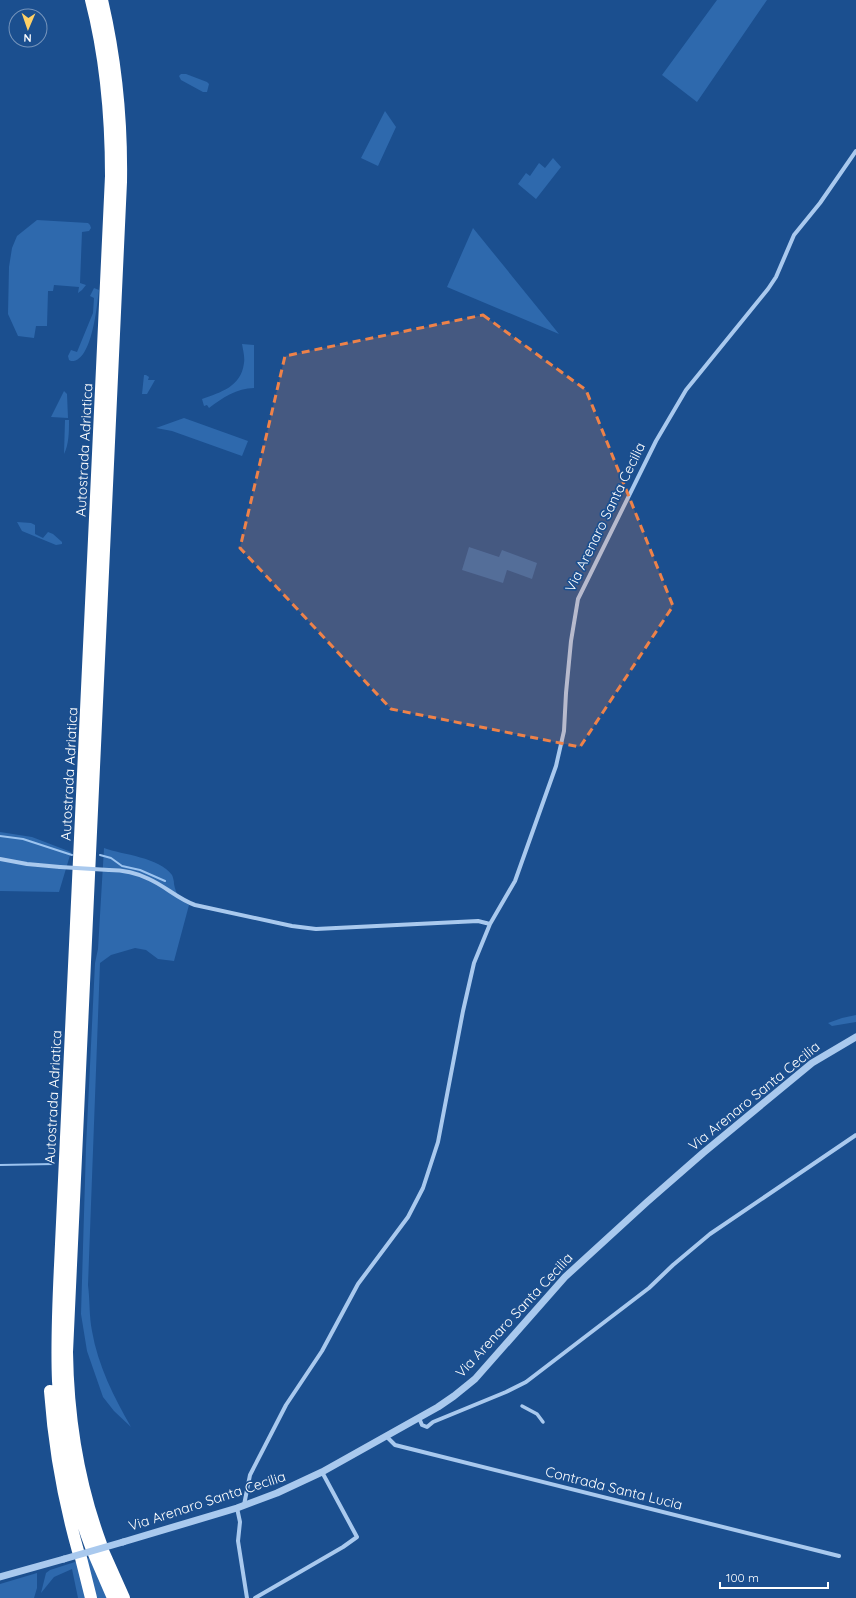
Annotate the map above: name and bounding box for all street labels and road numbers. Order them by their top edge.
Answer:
street label: Autostrada Adriatica [72,383,96,517]
street label: Via Arenaro Santa Cecilia [561,439,649,595]
street label: Autostrada Adriatica [57,707,81,841]
street label: Autostrada Adriatica [41,1030,65,1164]
street label: Via Arenaro Santa Cecilia [685,1037,823,1155]
street label: Via Arenaro Santa Cecilia [451,1249,577,1381]
street label: Contrada Santa Lucia [544,1462,684,1514]
street label: Via Arenaro Santa Cecilia [126,1467,288,1535]

